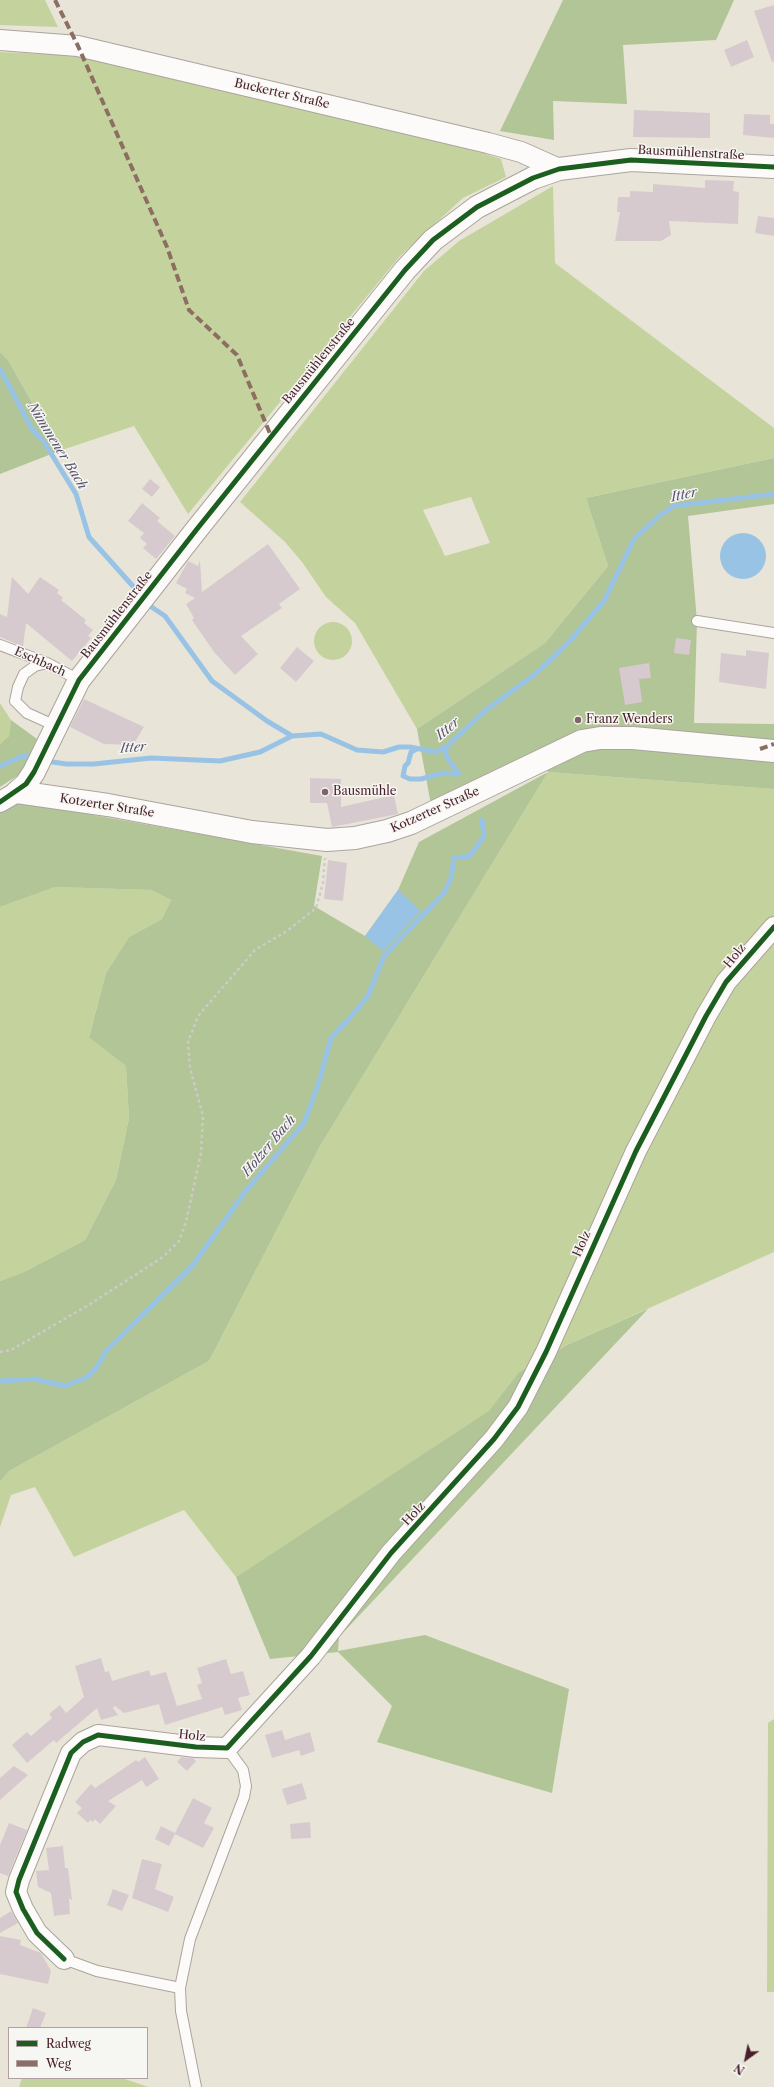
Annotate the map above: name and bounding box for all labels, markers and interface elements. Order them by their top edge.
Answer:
street label: Buckerter Straße [233,76,331,112]
street label: Bausmühlenstraße [637,143,745,163]
street label: Bausmühlenstraße [280,315,358,407]
water label: Nümmener Bach [24,400,90,492]
water label: Itter [670,485,698,505]
street label: Bausmühlenstraße [78,568,156,662]
street label: Eschbach [12,644,68,680]
place label: Franz Wenders [586,713,673,727]
water label: Itter [433,715,463,743]
marker: Franz Wenders [573,715,583,725]
water label: Itter [119,739,147,757]
street label: Kotzerter Straße [388,784,482,836]
place label: Bausmühle [333,785,397,799]
marker: Bausmühle [320,787,330,797]
street label: Kotzerter Straße [59,791,155,821]
street label: Holz [721,941,749,971]
water label: Holzer Bach [239,1112,299,1180]
street label: Holz [570,1229,594,1259]
street label: Holz [399,1499,429,1529]
street label: Holz [178,1727,206,1745]
legend [8,2027,148,2079]
text: Radweg [46,2036,91,2051]
north arrow [726,2039,766,2079]
text: Weg [46,2056,71,2071]
text: N [732,2061,747,2078]

